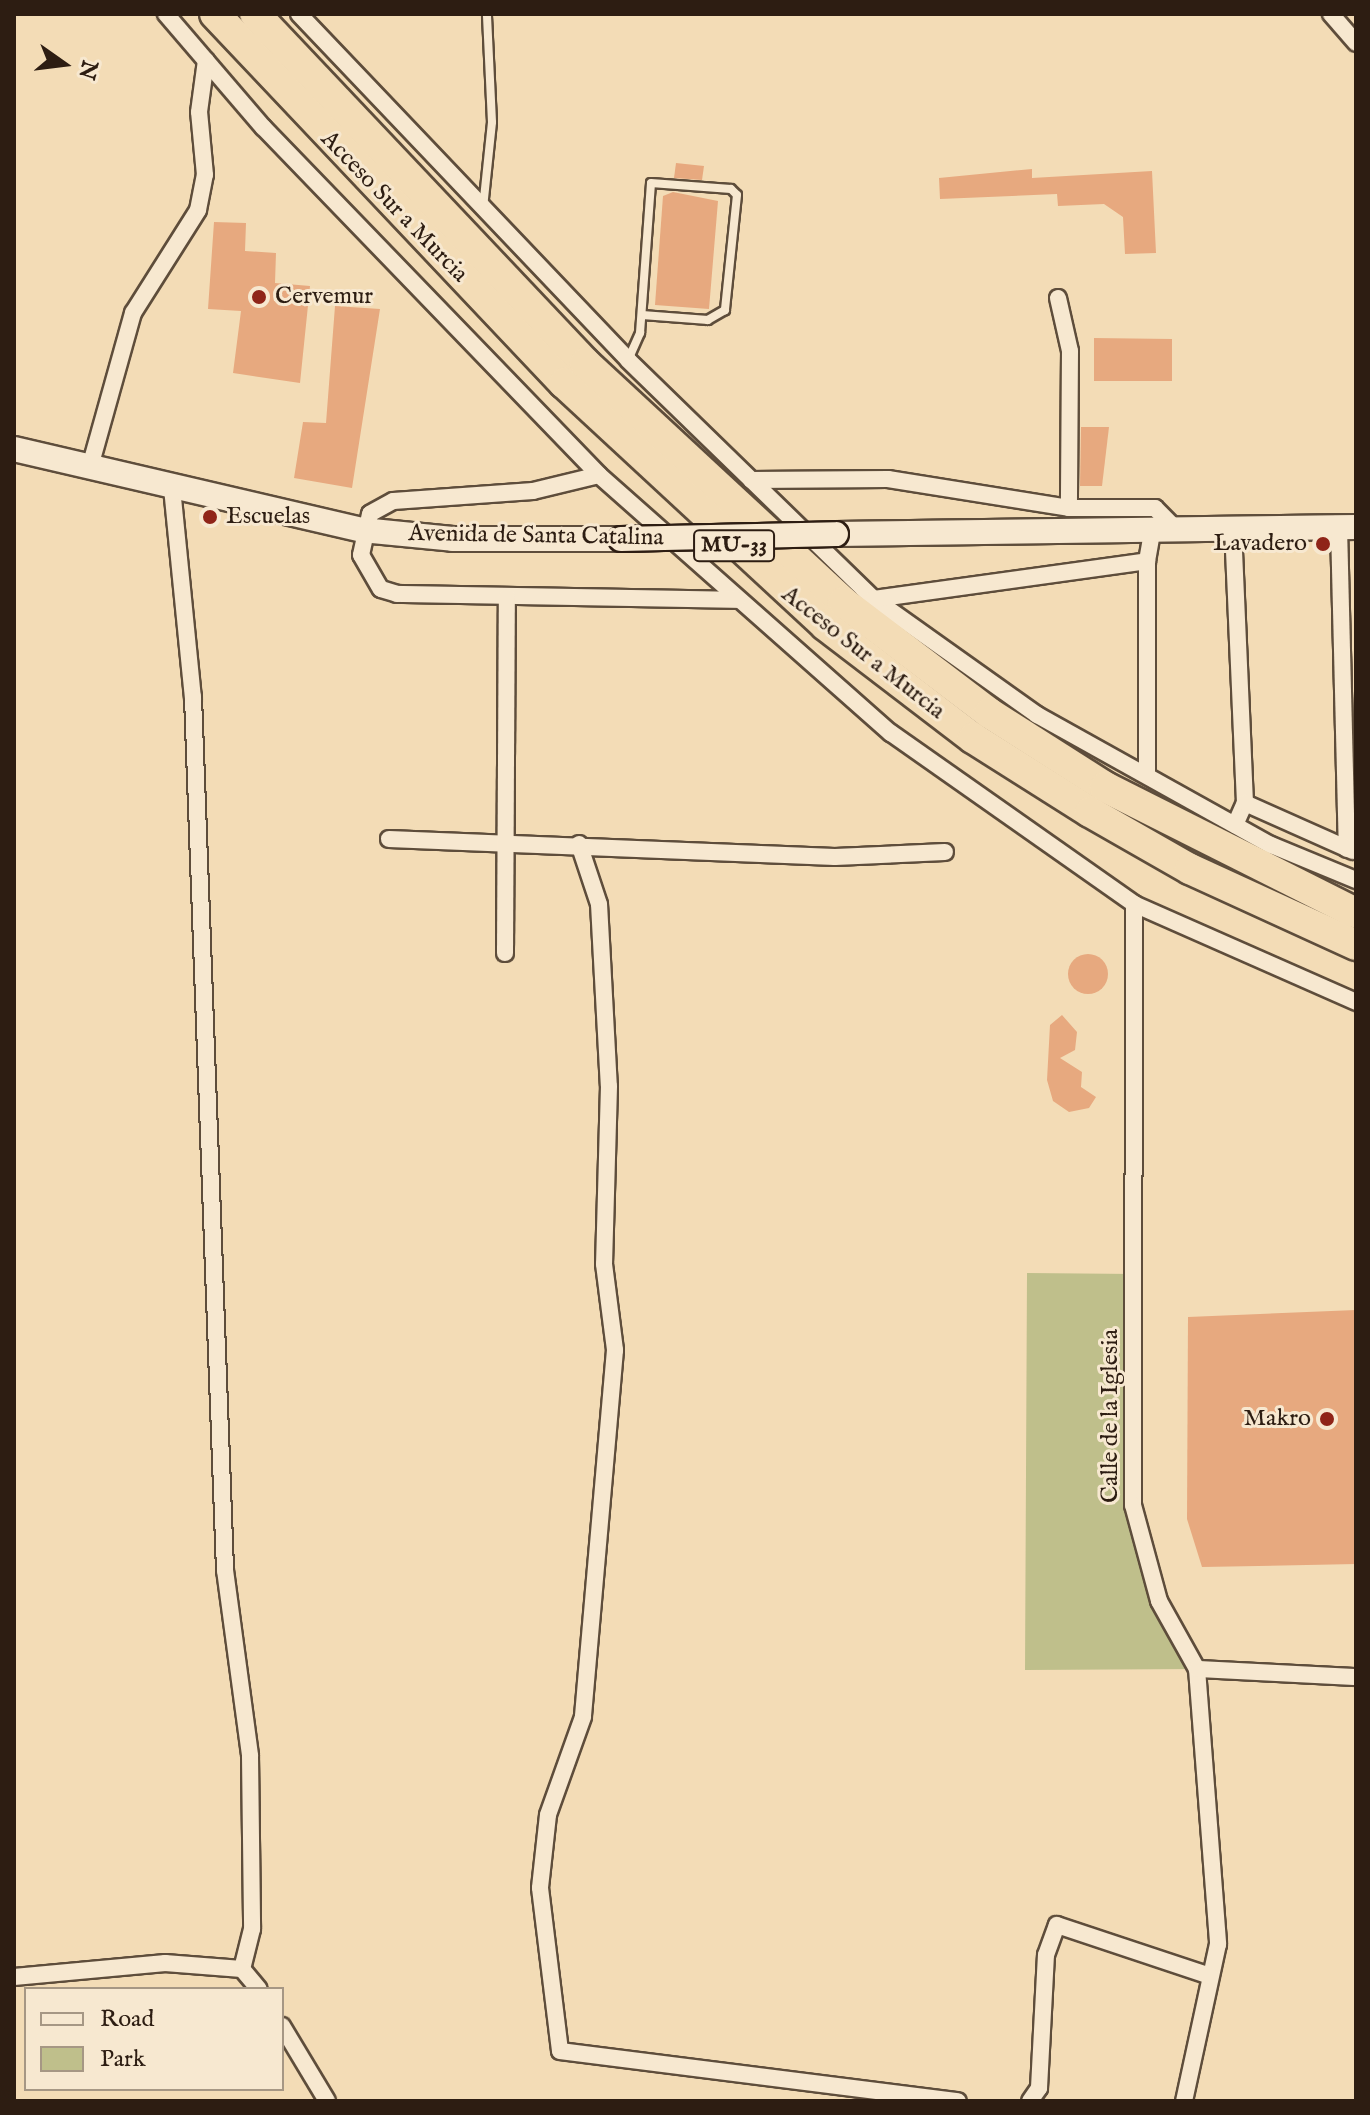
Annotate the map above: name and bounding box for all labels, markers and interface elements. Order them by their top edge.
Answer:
north arrow [24,24,104,104]
text: N [71,57,103,82]
street label: Acceso Sur a Murcia [314,125,474,289]
place label: Cervemur [275,283,373,311]
marker: Cervemur [250,288,268,306]
place label: Escuelas [226,503,310,531]
marker: Escuelas [201,508,219,526]
street label: Avenida de Santa Catalina [408,519,664,553]
road number: MU-33 [692,528,776,564]
place label: Lavadero [1213,530,1307,558]
marker: Lavadero [1314,535,1332,553]
street label: Acceso Sur a Murcia [776,580,950,726]
street label: Calle de la Iglesia [1097,1329,1125,1503]
place label: Makro [1243,1405,1311,1433]
marker: Makro [1318,1410,1336,1428]
legend [24,1987,284,2091]
text: Road [100,2004,154,2035]
text: Park [100,2044,146,2075]

